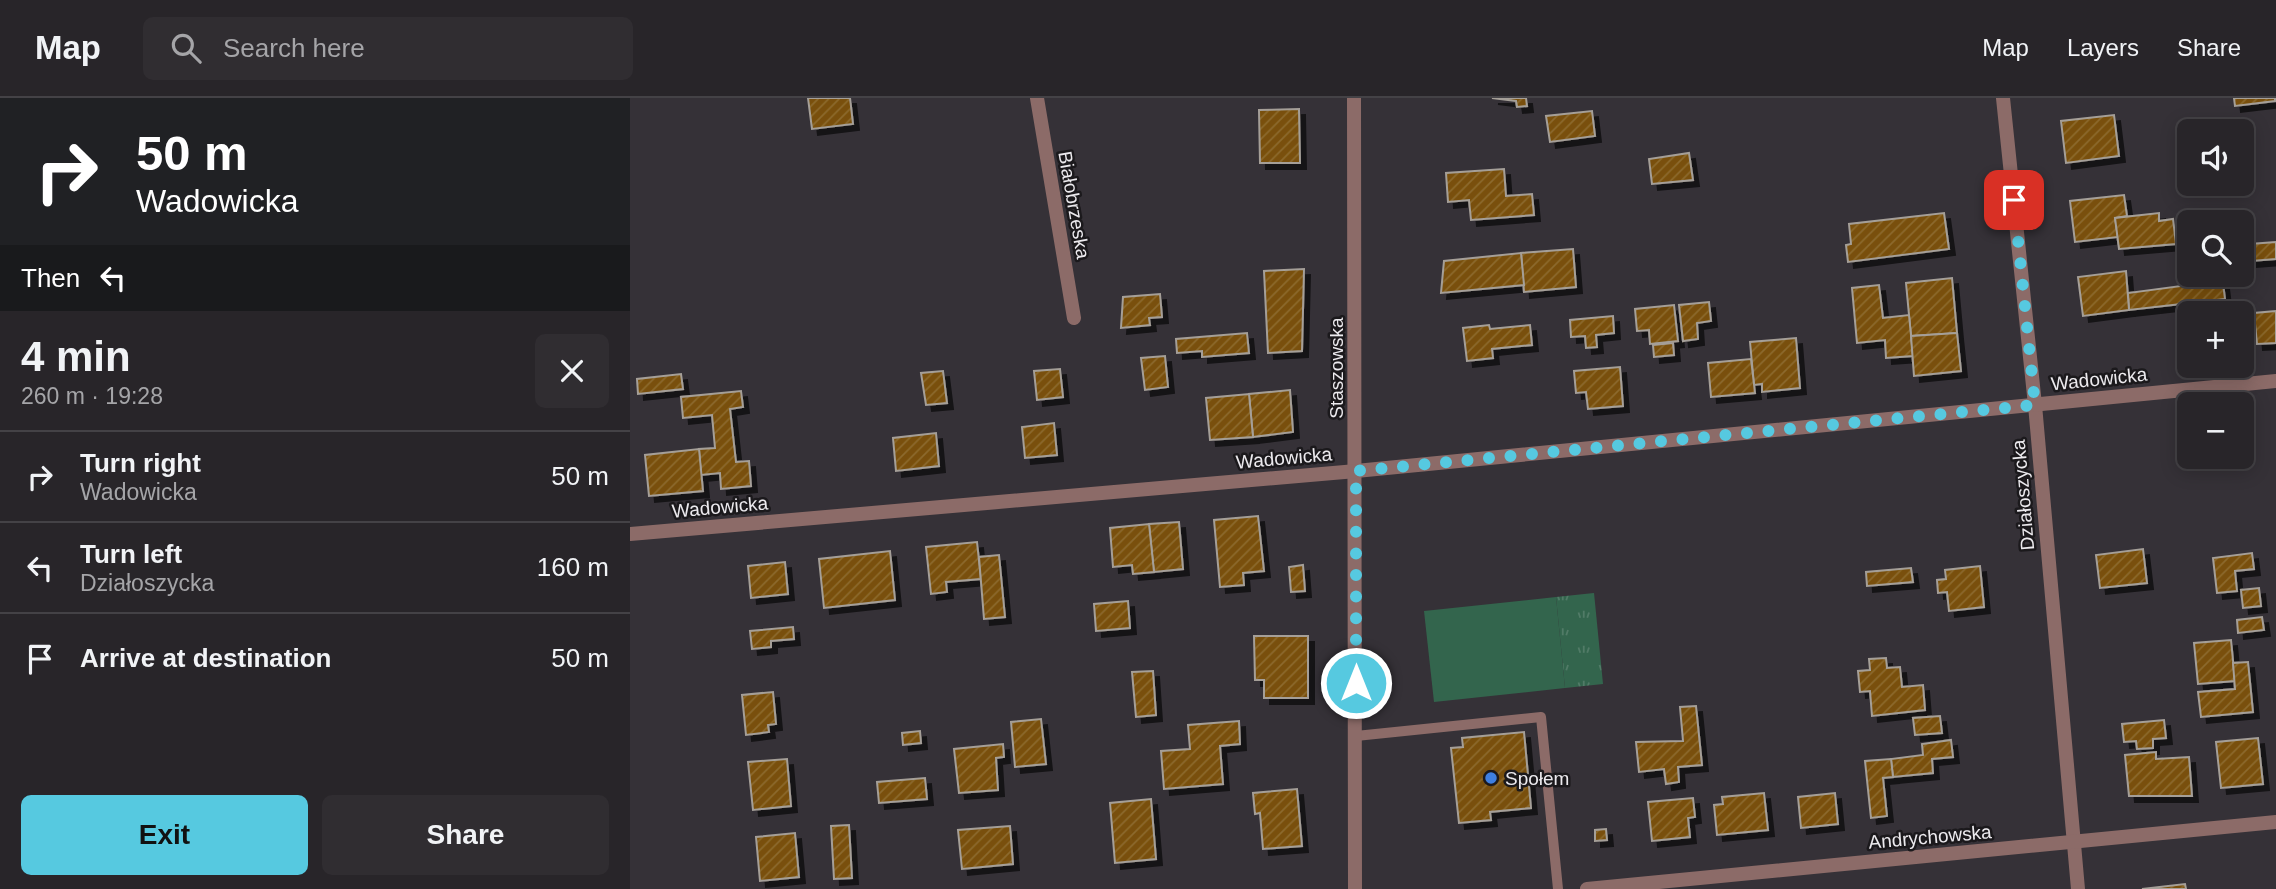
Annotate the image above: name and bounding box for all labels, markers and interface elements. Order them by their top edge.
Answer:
search box [143,17,633,80]
text: Map [35,29,101,66]
icon: search [167,29,205,67]
text: Search here [223,33,365,63]
text: Map [1982,34,2029,61]
text: Layers [2067,34,2139,61]
text: Share [2177,34,2241,61]
map controls [2177,119,2254,469]
button: sound [2177,119,2254,196]
icon: right [21,126,112,217]
text: 50 m [136,126,248,180]
street label: Białobrzeska [1054,150,1094,261]
pin [1984,170,2044,230]
icon: arrive [1995,181,2033,219]
text: Wadowicka [136,183,298,219]
button: search [2177,210,2254,287]
icon: left [94,259,132,297]
text: Then [21,263,80,293]
button: + [2177,301,2254,378]
street label: Staszowska [1326,317,1347,419]
text: 4 min [21,333,131,380]
button: close [535,334,609,408]
street label: Wadowicka [2050,363,2148,394]
text: 260 m · 19:28 [21,383,163,409]
button: − [2177,392,2254,469]
street label: Działoszycka [2008,438,2038,551]
street label: Wadowicka [1235,443,1333,473]
text: Turn right [80,448,201,478]
icon: right [21,458,59,496]
text: 50 m [551,461,609,491]
text: Wadowicka [80,479,197,505]
street label: Wadowicka [671,492,769,522]
text: Turn left [80,539,182,569]
icon: left [21,549,59,587]
text: 160 m [537,552,609,582]
text: Działoszycka [80,570,214,596]
icon: arrive [21,640,59,678]
text: Arrive at destination [80,643,331,673]
text: 50 m [551,643,609,673]
position arrow [1319,646,1393,720]
place label: Społem [1505,768,1569,789]
marker: Społem [1483,770,1499,786]
button: Exit [21,795,308,875]
button: Share [322,795,609,875]
street label: Andrychowska [1868,821,1993,853]

